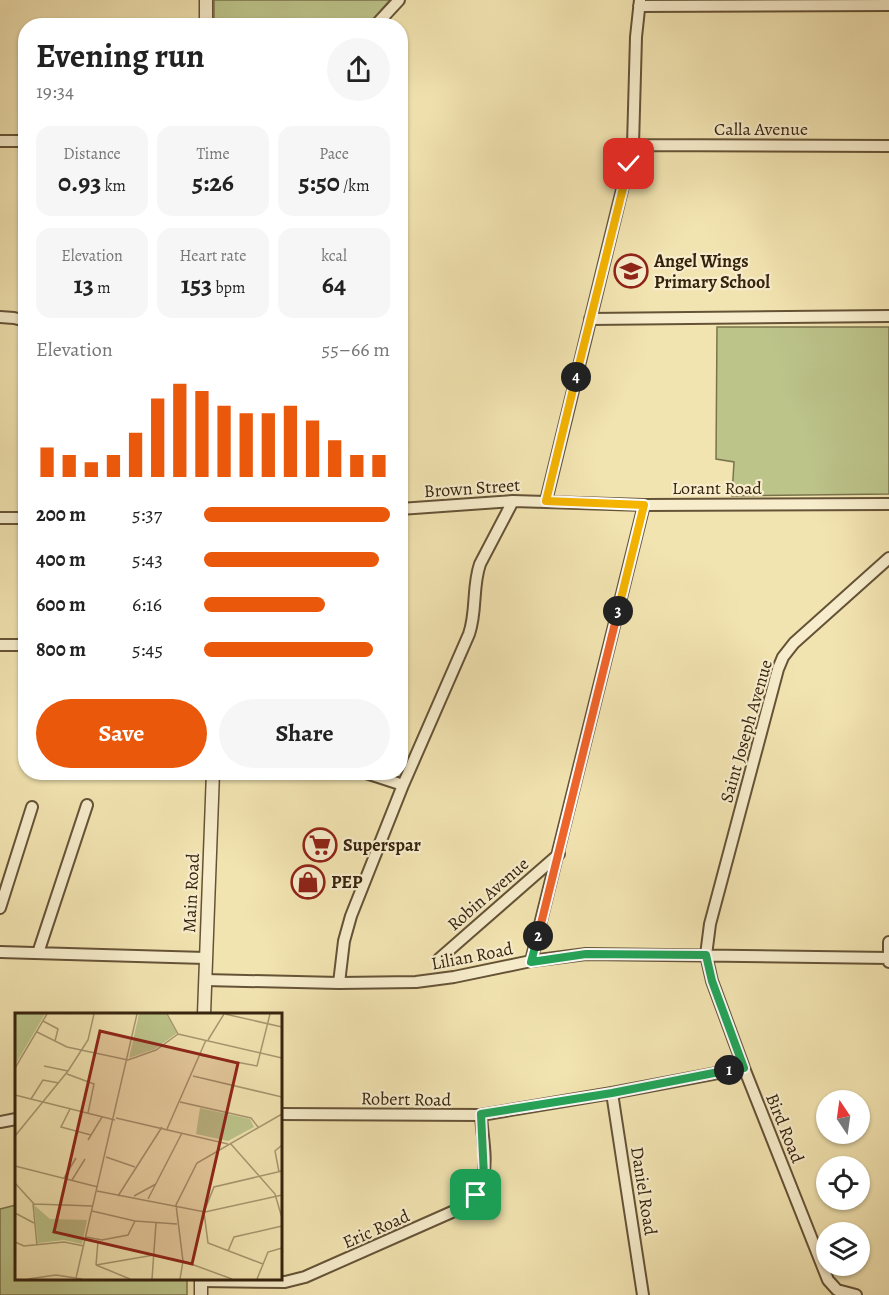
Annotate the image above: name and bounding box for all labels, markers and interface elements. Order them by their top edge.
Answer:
text: Evening run [36,33,205,78]
button: share [327,38,390,101]
text: 19:34 [36,78,74,105]
street label: Calla Avenue [714,117,808,141]
pin [603,138,654,189]
text: Distance [63,143,121,165]
text: Time [196,143,230,165]
text: Pace [319,143,349,165]
icon: check [612,147,645,180]
text: 0.93 [58,165,102,200]
text: 5:26 [192,165,234,200]
text: 5:50 [298,165,340,200]
text: km [102,175,126,197]
text: /km [340,175,370,197]
text: Elevation [61,245,123,267]
text: Heart rate [180,245,246,267]
text: kcal [321,245,347,267]
place label: Angel Wings Primary School [653,249,770,294]
school or university icon: Angel Wings Primary School [613,253,649,289]
text: 13 [74,267,94,302]
text: 153 [181,267,212,302]
text: 64 [322,267,346,302]
text: m [94,277,110,299]
text: bpm [212,277,245,299]
text: Elevation [36,336,113,363]
text: 55–66 m [322,336,390,363]
pin: 4 [561,362,591,392]
text: 4 [572,366,580,388]
street label: Brown Street [423,473,521,503]
street label: Lorant Road [672,476,762,500]
text: 200 m [36,501,86,528]
text: 5:37 [132,501,162,528]
text: 400 m [36,546,86,573]
text: 5:43 [132,546,163,573]
text: 600 m [36,591,86,618]
text: 6:16 [132,591,162,618]
pin: 3 [603,596,633,626]
text: 3 [615,600,621,622]
text: 800 m [36,636,86,663]
text: 5:45 [132,636,163,663]
street label: Saint Joseph Avenue [714,657,778,805]
button: Save [36,699,207,768]
button: Share [219,699,390,768]
supermarket icon: Superspar [302,827,338,863]
place label: Superspar [343,833,422,857]
street label: Main Road [177,852,205,933]
street label: Robin Avenue [442,852,534,936]
shop icon: PEP [290,864,326,900]
place label: PEP [331,870,363,894]
pin: 2 [523,921,553,951]
text: 2 [534,925,542,947]
street label: Lilian Road [429,936,515,976]
inset map [15,1013,282,1280]
pin: 1 [714,1055,744,1085]
text: 1 [726,1059,732,1081]
street label: Robert Road [361,1086,452,1112]
street label: Bird Road [760,1090,810,1167]
north arrow [816,1090,870,1144]
map controls [816,1090,870,1276]
street label: Daniel Road [625,1145,663,1237]
button: locate [816,1156,870,1210]
pin [450,1169,501,1220]
icon: arrive [459,1178,492,1211]
street label: Eric Road [339,1204,413,1254]
button: layers [816,1222,870,1276]

